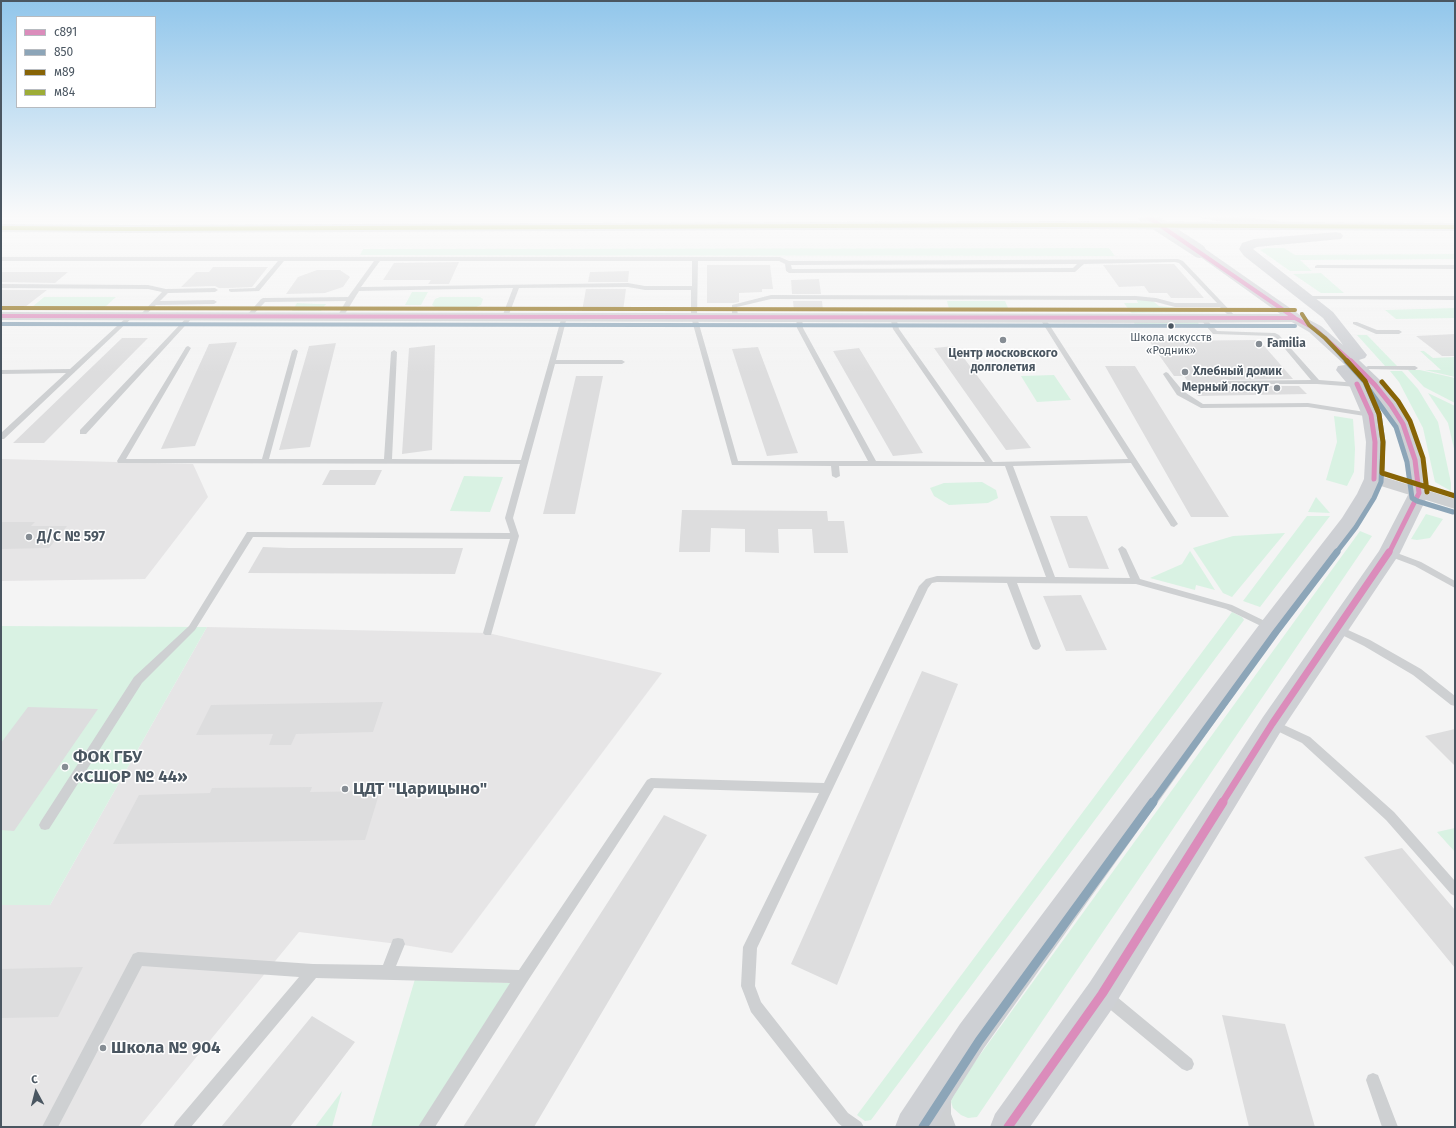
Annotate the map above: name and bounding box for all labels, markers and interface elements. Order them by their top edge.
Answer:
legend [16,16,156,108]
text: с891 [54,25,77,39]
text: 850 [54,45,73,59]
text: м89 [54,65,75,79]
text: м84 [54,85,75,99]
marker: Школа искусств «Родник» [1166,321,1176,331]
place label: Школа искусств «Родник» [1130,331,1212,357]
marker: Центр московского долголетия [998,335,1008,345]
place label: Familia [1267,337,1306,351]
marker: Familia [1254,339,1264,349]
place label: Центр московского долголетия [948,347,1058,375]
place label: Хлебный домик [1193,365,1282,379]
marker: Хлебный домик [1180,367,1190,377]
place label: Мерный лоскут [1182,381,1269,395]
marker: Мерный лоскут [1272,383,1282,393]
place label: Д/C № 597 [37,529,105,545]
marker: Д/C № 597 [24,532,34,542]
place label: ФОК ГБУ «СШОР № 44» [73,747,188,787]
marker: ФОК ГБУ «СШОР № 44» [60,762,70,772]
place label: ЦДТ "Царицыно" [353,779,487,799]
marker: ЦДТ "Царицыно" [340,784,350,794]
place label: Школа № 904 [111,1038,221,1058]
marker: Школа № 904 [98,1043,108,1053]
north arrow [16,1072,56,1112]
text: С [31,1073,38,1086]

